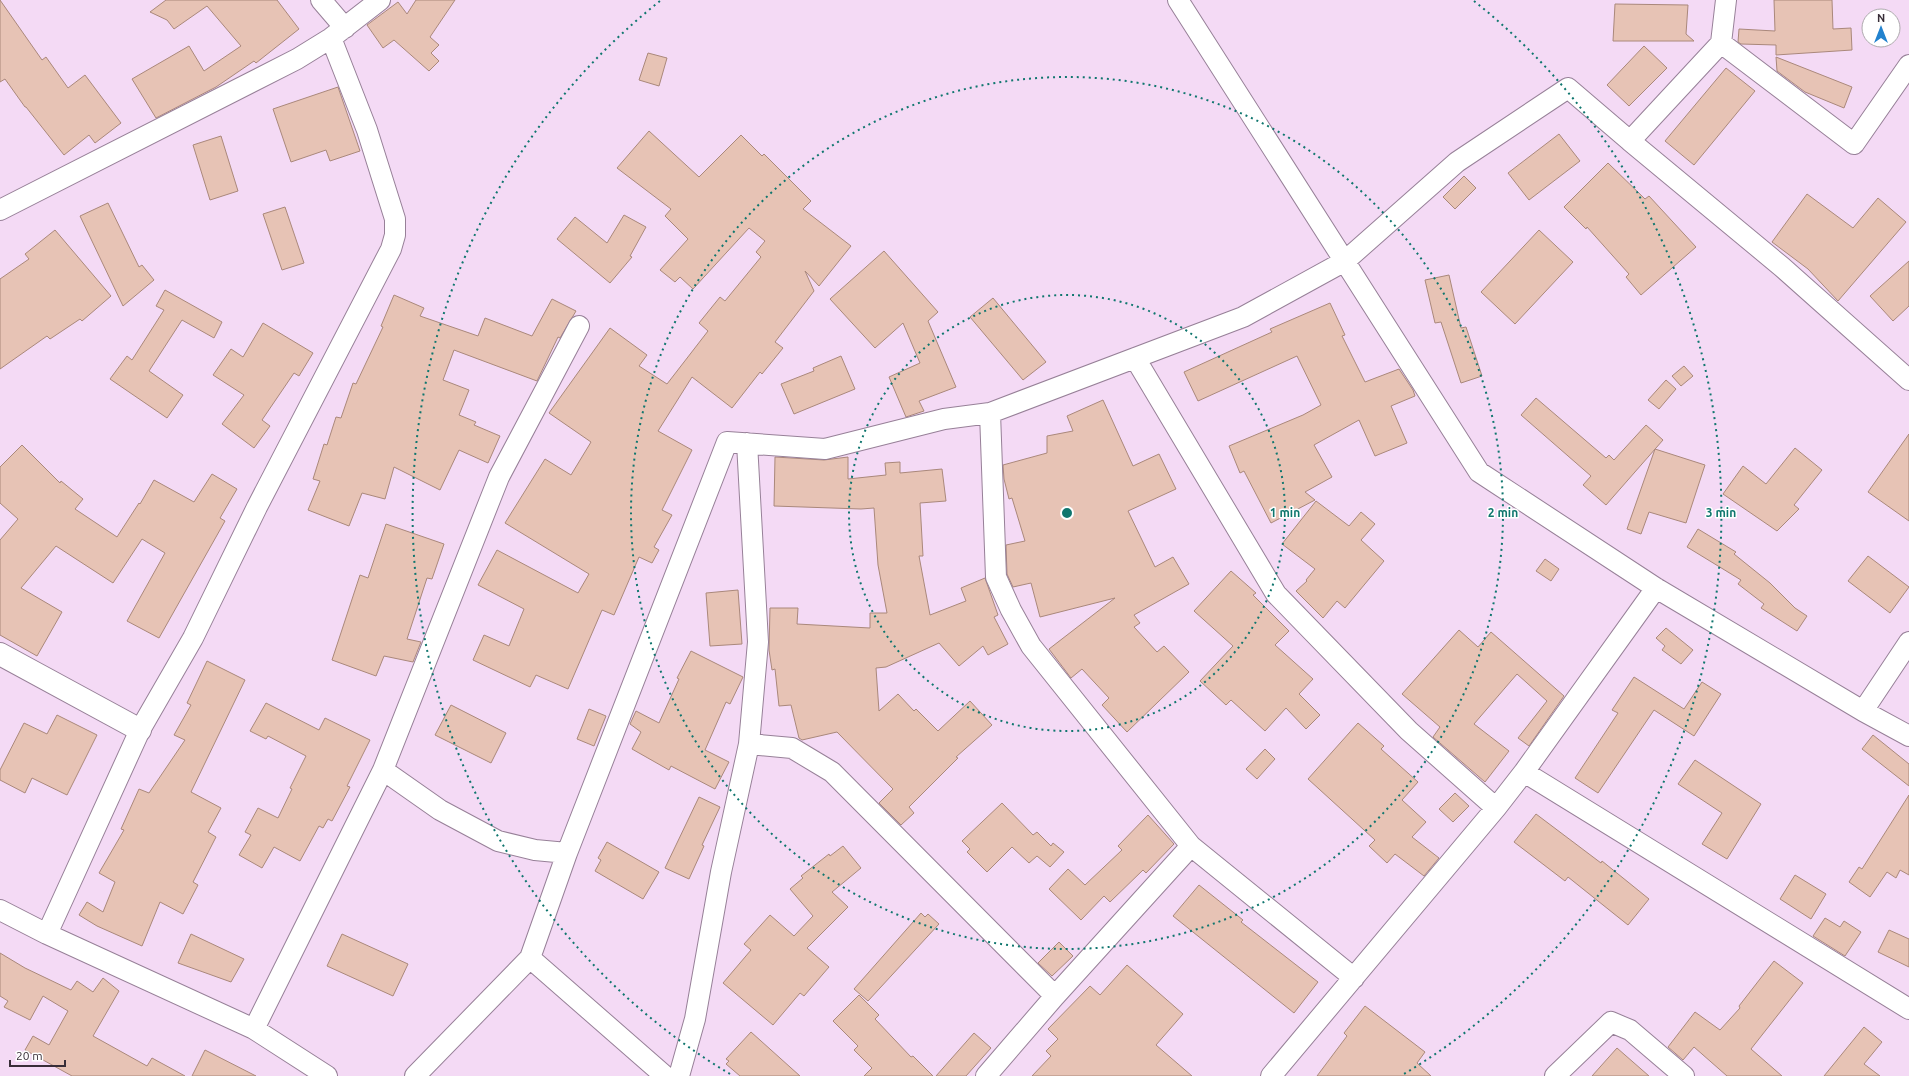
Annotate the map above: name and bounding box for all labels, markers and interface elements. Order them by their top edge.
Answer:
north arrow [1861,8,1901,48]
text: N [1877,12,1885,24]
centre of rings [1060,506,1074,520]
text: 1 min [1270,506,1300,519]
text: 2 min [1488,506,1518,519]
text: 3 min [1706,506,1736,519]
scale bar [10,1042,65,1068]
text: 20 m [16,1049,43,1062]

